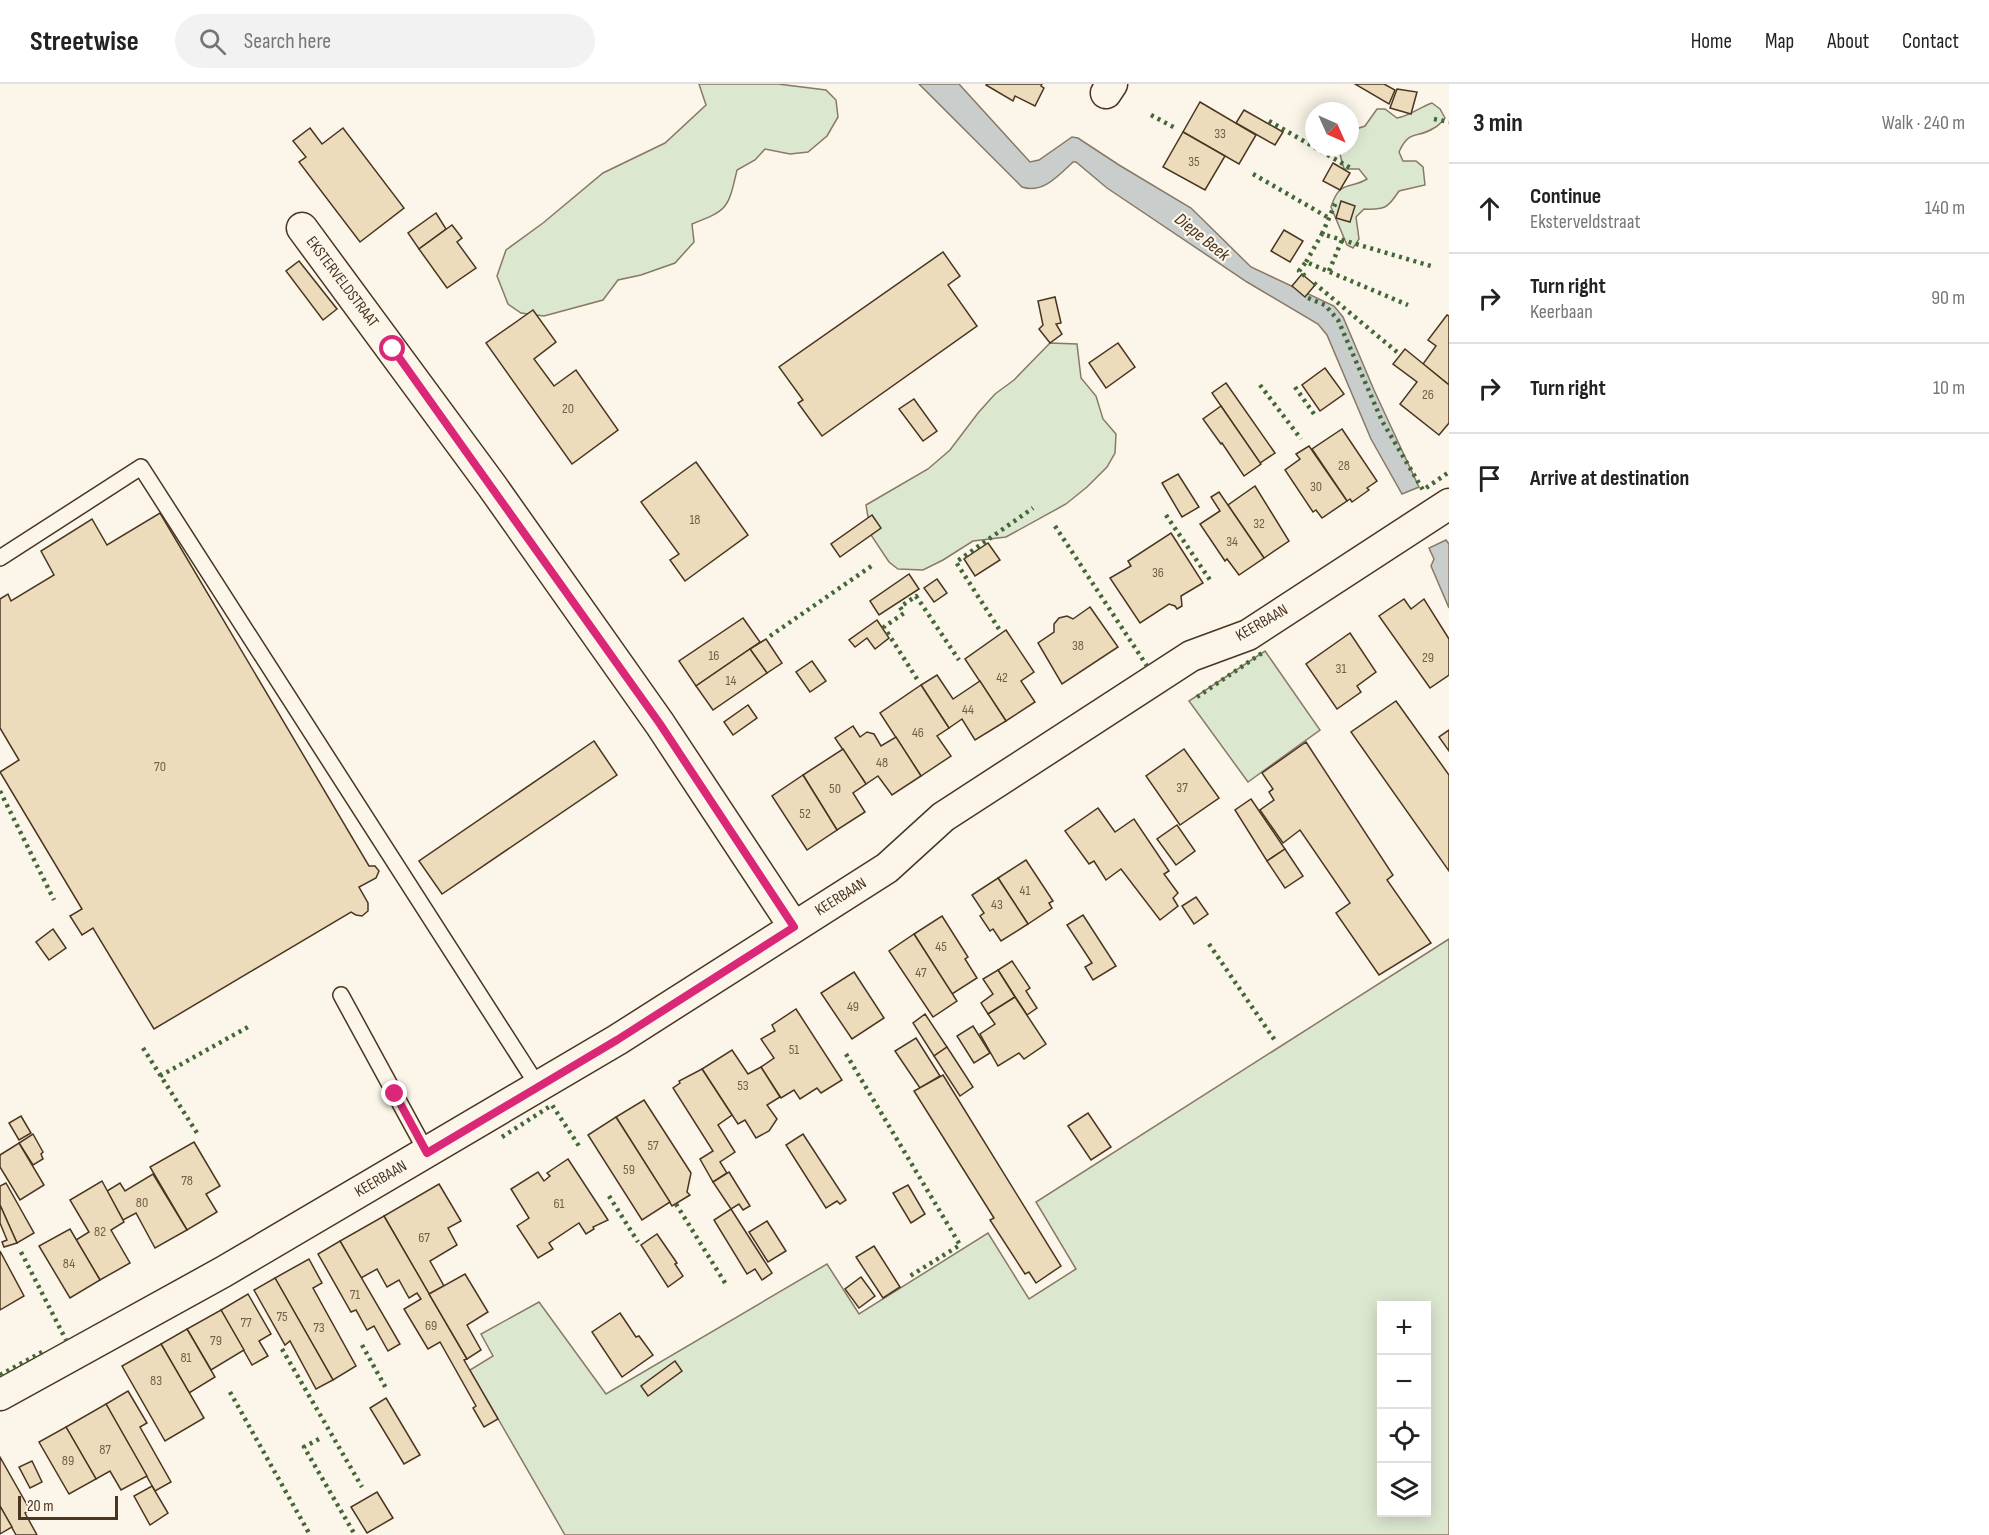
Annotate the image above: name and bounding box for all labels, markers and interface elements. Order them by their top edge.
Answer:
search box [175,14,595,68]
text: Streetwise [30,25,139,58]
icon: search [196,25,229,58]
text: Search here [244,28,331,55]
text: Home [1691,29,1732,54]
text: Map [1765,29,1794,54]
text: About [1827,29,1869,54]
text: Contact [1902,29,1959,54]
north arrow [1305,102,1359,156]
text: 3 min [1473,108,1523,139]
text: Walk · 240 m [1882,111,1965,135]
house number: 33 [1214,125,1226,142]
house number: 35 [1188,153,1200,170]
text: Continue [1530,183,1601,210]
icon: ahead [1473,192,1506,225]
text: 140 m [1925,196,1965,220]
water label: Diepe Beek [1170,208,1235,266]
text: Eksterveldstraat [1530,210,1641,234]
street label: EKSTERVELDSTRAAT [302,233,383,332]
text: Turn right [1530,273,1606,300]
icon: right [1473,282,1506,315]
text: 90 m [1931,286,1965,310]
text: Keerbaan [1530,300,1593,324]
route start [379,335,405,361]
icon: right [1473,372,1506,405]
text: Turn right [1530,375,1606,402]
text: 10 m [1933,376,1965,400]
house number: 26 [1422,386,1434,403]
house number: 20 [562,400,574,417]
house number: 28 [1338,457,1350,474]
icon: arrive [1473,462,1506,495]
text: Arrive at destination [1530,465,1689,492]
house number: 30 [1310,478,1322,495]
house number: 18 [689,511,701,528]
house number: 32 [1253,515,1265,532]
house number: 34 [1226,533,1238,550]
house number: 36 [1152,564,1164,581]
street label: KEERBAAN [1233,601,1291,645]
house number: 38 [1072,637,1084,654]
house number: 16 [708,647,720,664]
house number: 29 [1422,649,1434,666]
house number: 31 [1336,660,1346,677]
house number: 42 [996,669,1008,686]
house number: 14 [726,672,737,689]
house number: 44 [962,701,974,718]
house number: 46 [912,724,924,741]
house number: 48 [876,754,888,771]
house number: 70 [154,758,166,775]
house number: 37 [1176,779,1188,796]
house number: 50 [829,780,841,797]
house number: 52 [799,805,811,822]
street label: KEERBAAN [812,874,870,920]
house number: 41 [1020,882,1030,899]
house number: 43 [991,896,1003,913]
house number: 45 [935,938,947,955]
house number: 47 [915,964,927,981]
house number: 49 [847,998,859,1015]
house number: 51 [789,1041,799,1058]
house number: 53 [737,1077,749,1094]
route end [381,1080,407,1106]
house number: 57 [647,1137,659,1154]
street label: KEERBAAN [352,1157,410,1201]
house number: 59 [623,1161,635,1178]
house number: 78 [181,1172,193,1189]
house number: 80 [136,1194,148,1211]
house number: 61 [553,1195,565,1212]
house number: 82 [94,1223,106,1240]
house number: 67 [418,1229,430,1246]
house number: 84 [63,1255,75,1272]
house number: 71 [350,1286,360,1303]
map controls [1377,1301,1431,1517]
button: + [1377,1301,1431,1355]
house number: 75 [276,1308,288,1325]
house number: 77 [240,1314,252,1331]
house number: 69 [425,1317,437,1334]
house number: 73 [313,1319,325,1336]
house number: 79 [210,1332,222,1349]
house number: 81 [180,1349,192,1366]
button: − [1377,1355,1431,1409]
house number: 83 [150,1372,162,1389]
button: locate [1377,1409,1431,1463]
house number: 87 [99,1441,111,1458]
house number: 89 [62,1452,74,1469]
button: layers [1377,1463,1431,1517]
scale bar [18,1493,118,1520]
text: 20 m [27,1497,54,1516]

